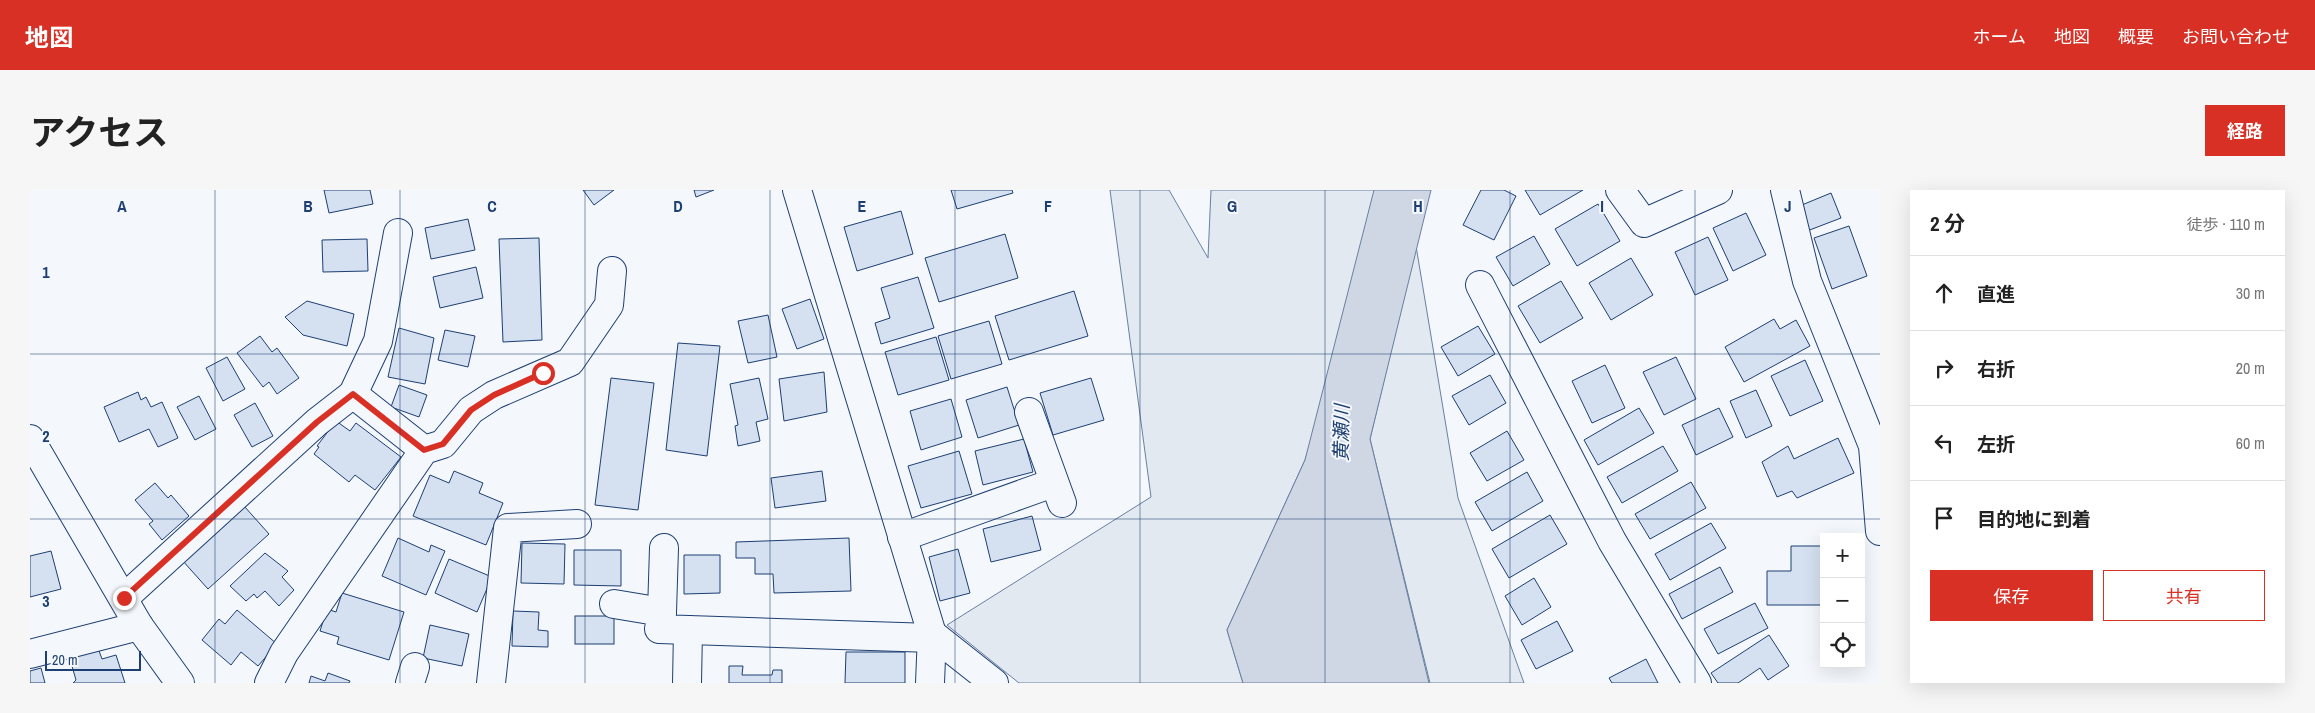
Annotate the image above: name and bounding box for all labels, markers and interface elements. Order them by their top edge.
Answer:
text: 地図 [25,21,73,53]
text: ホーム [1973,24,2026,49]
text: 地図 [2054,24,2090,49]
text: 概要 [2118,24,2154,49]
text: お問い合わせ [2182,24,2290,49]
button: 経路 [2205,105,2285,156]
text: アクセス [30,109,168,156]
text: A [117,195,127,217]
text: B [303,195,313,217]
text: C [487,195,497,217]
text: D [673,195,683,217]
text: E [858,195,867,217]
text: F [1044,195,1052,217]
text: G [1227,195,1237,217]
text: H [1413,195,1423,217]
text: I [1600,195,1604,217]
text: J [1784,195,1792,217]
text: 2 分 [1930,209,1965,238]
text: 徒歩 · 110 m [2187,213,2265,235]
text: 1 [42,261,50,283]
icon: ahead [1930,279,1958,307]
text: 直進 [1977,281,2015,307]
text: 30 m [2236,282,2265,304]
icon: right [1930,354,1958,382]
text: 右折 [1977,356,2015,382]
text: 20 m [2236,357,2265,379]
route start [532,362,555,385]
water label: 黄瀬川 [1328,402,1355,462]
text: 2 [42,425,50,447]
icon: left [1930,429,1958,457]
text: 左折 [1977,431,2015,457]
text: 60 m [2236,432,2265,454]
icon: arrive [1930,504,1958,532]
text: 目的地に到着 [1977,506,2091,532]
map controls [1820,533,1865,668]
button: + [1820,533,1865,578]
button: 保存 [1930,570,2093,621]
button: 共有 [2103,570,2265,621]
button: − [1820,578,1865,623]
route end [113,587,136,610]
text: 3 [42,590,50,612]
button: locate [1820,623,1865,668]
scale bar [45,648,141,671]
text: 20 m [52,651,78,669]

